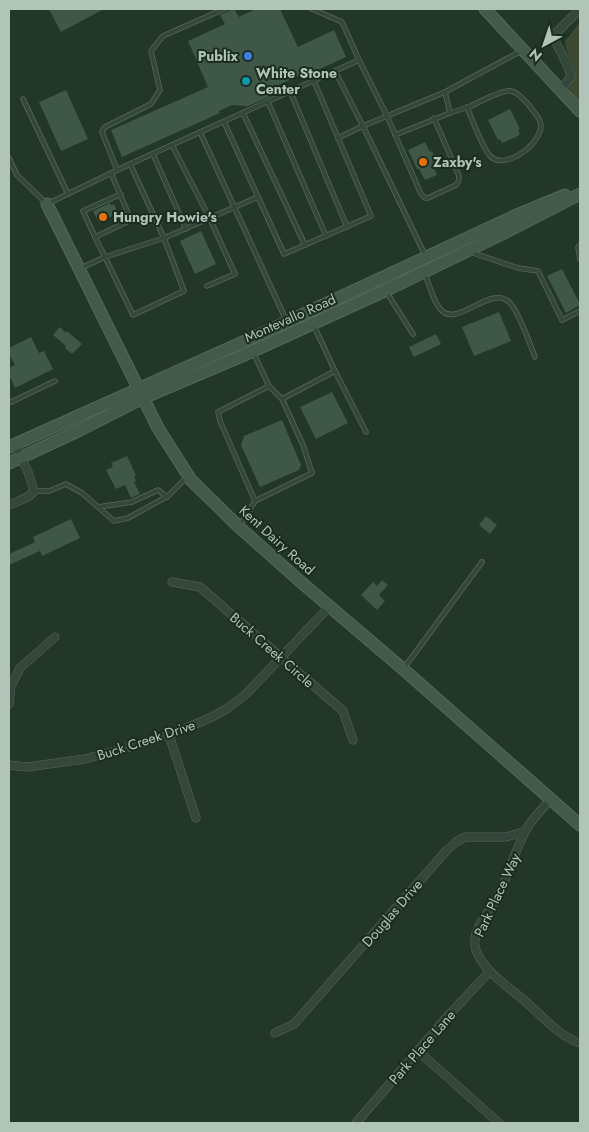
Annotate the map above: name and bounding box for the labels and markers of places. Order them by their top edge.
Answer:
place label: Publix [198,46,239,66]
marker: Publix [242,50,254,62]
place label: White Stone Center [256,63,337,99]
marker: White Stone Center [240,75,252,87]
place label: Zaxby's [433,152,482,172]
marker: Zaxby's [417,156,429,168]
place label: Hungry Howie's [113,207,217,227]
marker: Hungry Howie's [97,211,109,223]

